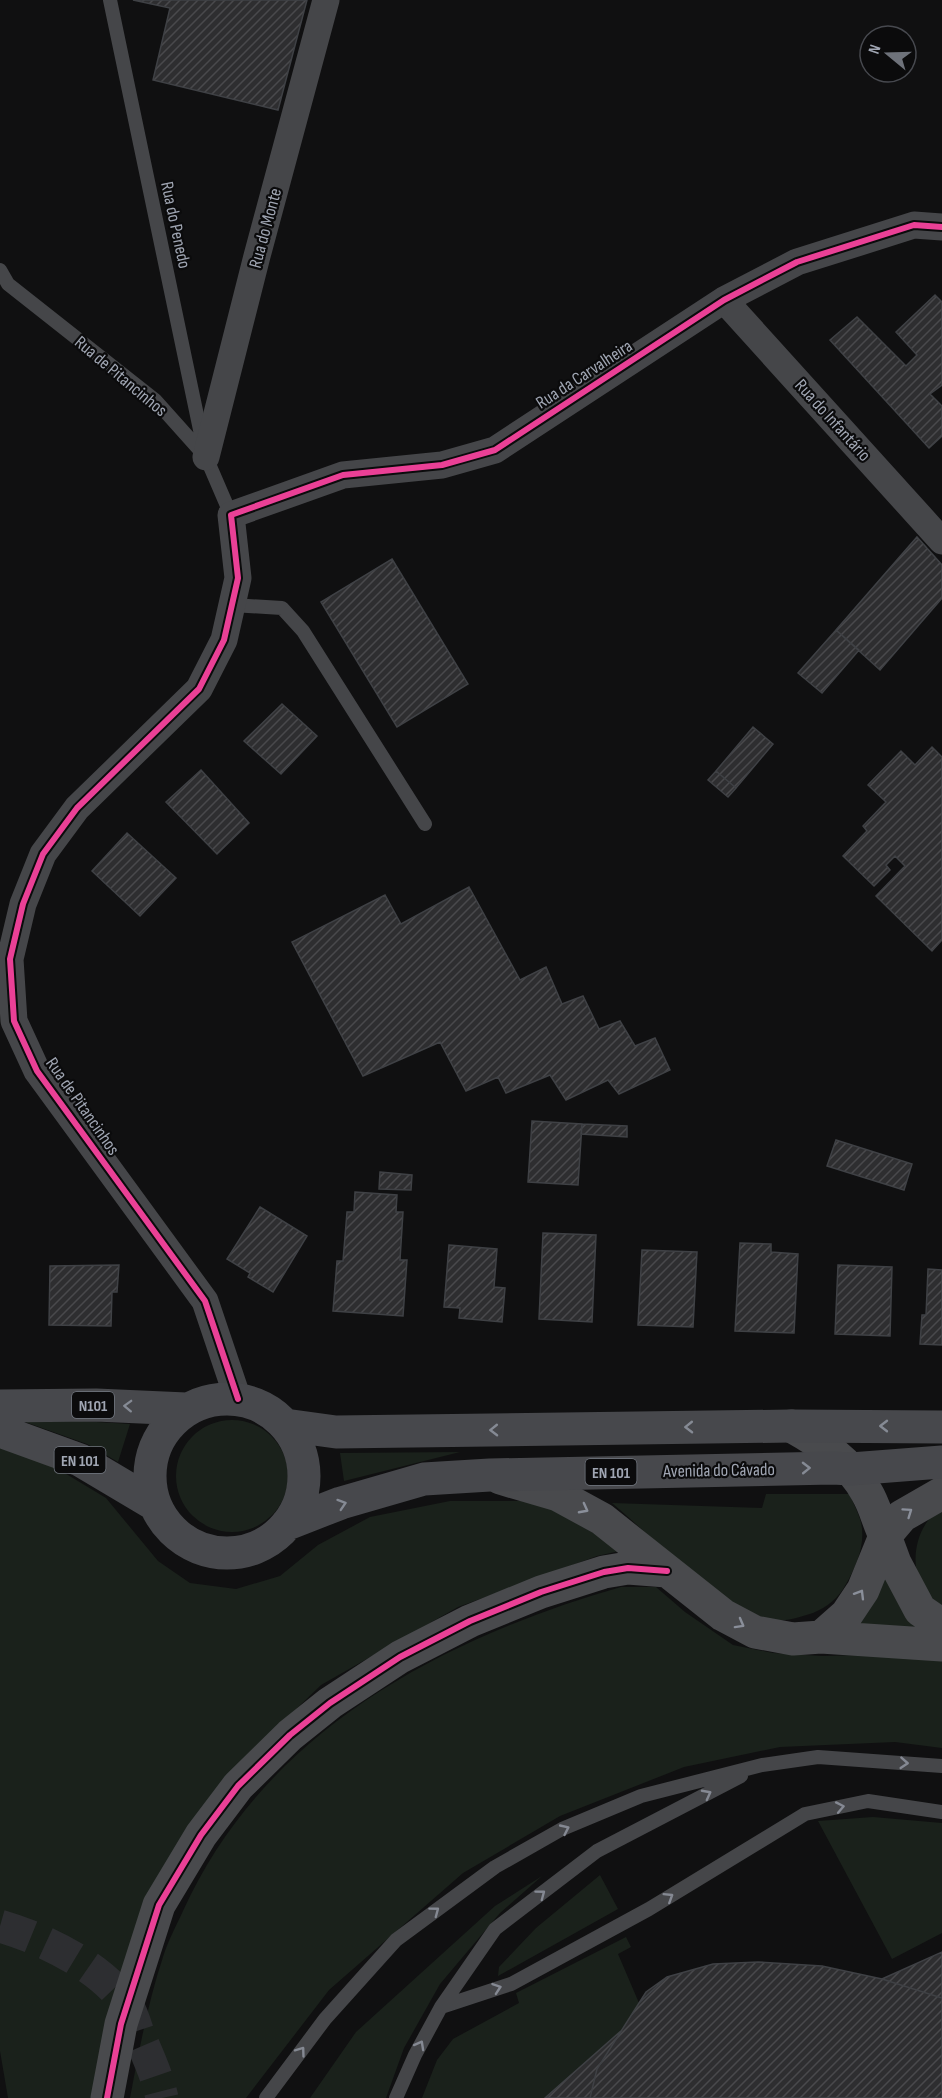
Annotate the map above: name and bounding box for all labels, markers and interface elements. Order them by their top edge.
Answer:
north arrow [858,24,918,84]
text: N [865,42,886,57]
street label: Rua do Penedo [156,180,195,270]
street label: Rua do Monte [245,186,286,270]
street label: Rua de Pitancinhos [70,332,171,421]
street label: Rua da Carvalheira [532,335,636,413]
street label: Rua do Infantário [790,375,875,466]
street label: Rua de Pitancinhos [41,1054,124,1159]
road number: N101 [72,1392,114,1418]
one-way arrow [124,1400,133,1413]
one-way arrow [879,1420,888,1432]
one-way arrow [684,1421,693,1433]
one-way arrow [489,1424,498,1436]
road number: EN 101 [54,1447,106,1473]
road number: EN 101 [586,1459,636,1485]
street label: Avenida do Cávado [662,1459,775,1482]
one-way arrow [802,1462,811,1475]
one-way arrow [336,1498,347,1511]
one-way arrow [578,1502,588,1513]
one-way arrow [902,1508,913,1519]
one-way arrow [852,1590,864,1600]
one-way arrow [734,1617,745,1628]
one-way arrow [899,1756,908,1769]
one-way arrow [701,1790,711,1801]
one-way arrow [834,1801,844,1814]
one-way arrow [558,1825,569,1837]
one-way arrow [534,1891,545,1902]
one-way arrow [663,1893,673,1905]
one-way arrow [429,1908,440,1919]
one-way arrow [491,1983,502,1996]
one-way arrow [413,2041,424,2051]
one-way arrow [293,2047,304,2058]

